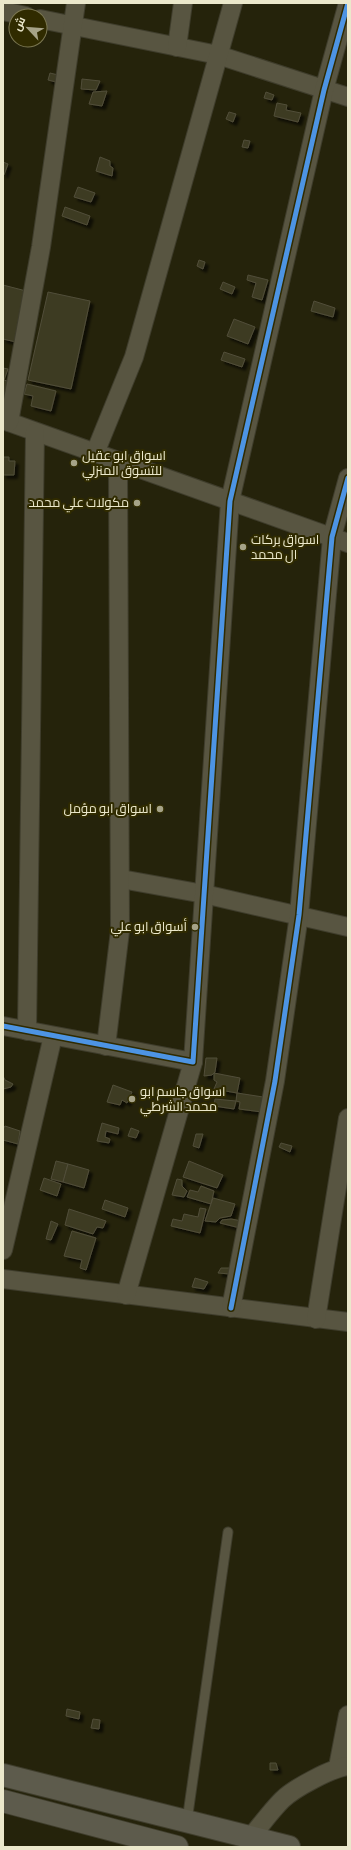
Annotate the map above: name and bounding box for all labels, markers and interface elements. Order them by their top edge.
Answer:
north arrow [8,8,48,48]
text: ش [11,15,28,33]
place label: اسواق ابو عقيل للتسوق المنزلي [82,448,166,481]
marker: اسواق ابو عقيل للتسوق المنزلي [69,458,79,468]
place label: مكولات علي محمد [29,495,129,513]
marker: مكولات علي محمد [132,498,142,508]
place label: اسواق بركات ال محمد [251,532,319,563]
marker: اسواق بركات ال محمد [238,542,248,552]
place label: اسواق ابو مؤمل [64,801,152,817]
marker: اسواق ابو مؤمل [155,804,165,814]
place label: أسواق ابو علي [111,918,188,937]
marker: أسواق ابو علي [190,922,200,932]
place label: اسواق جاسم ابو محمد الشرطي [140,1084,225,1117]
marker: اسواق جاسم ابو محمد الشرطي [127,1094,137,1104]

